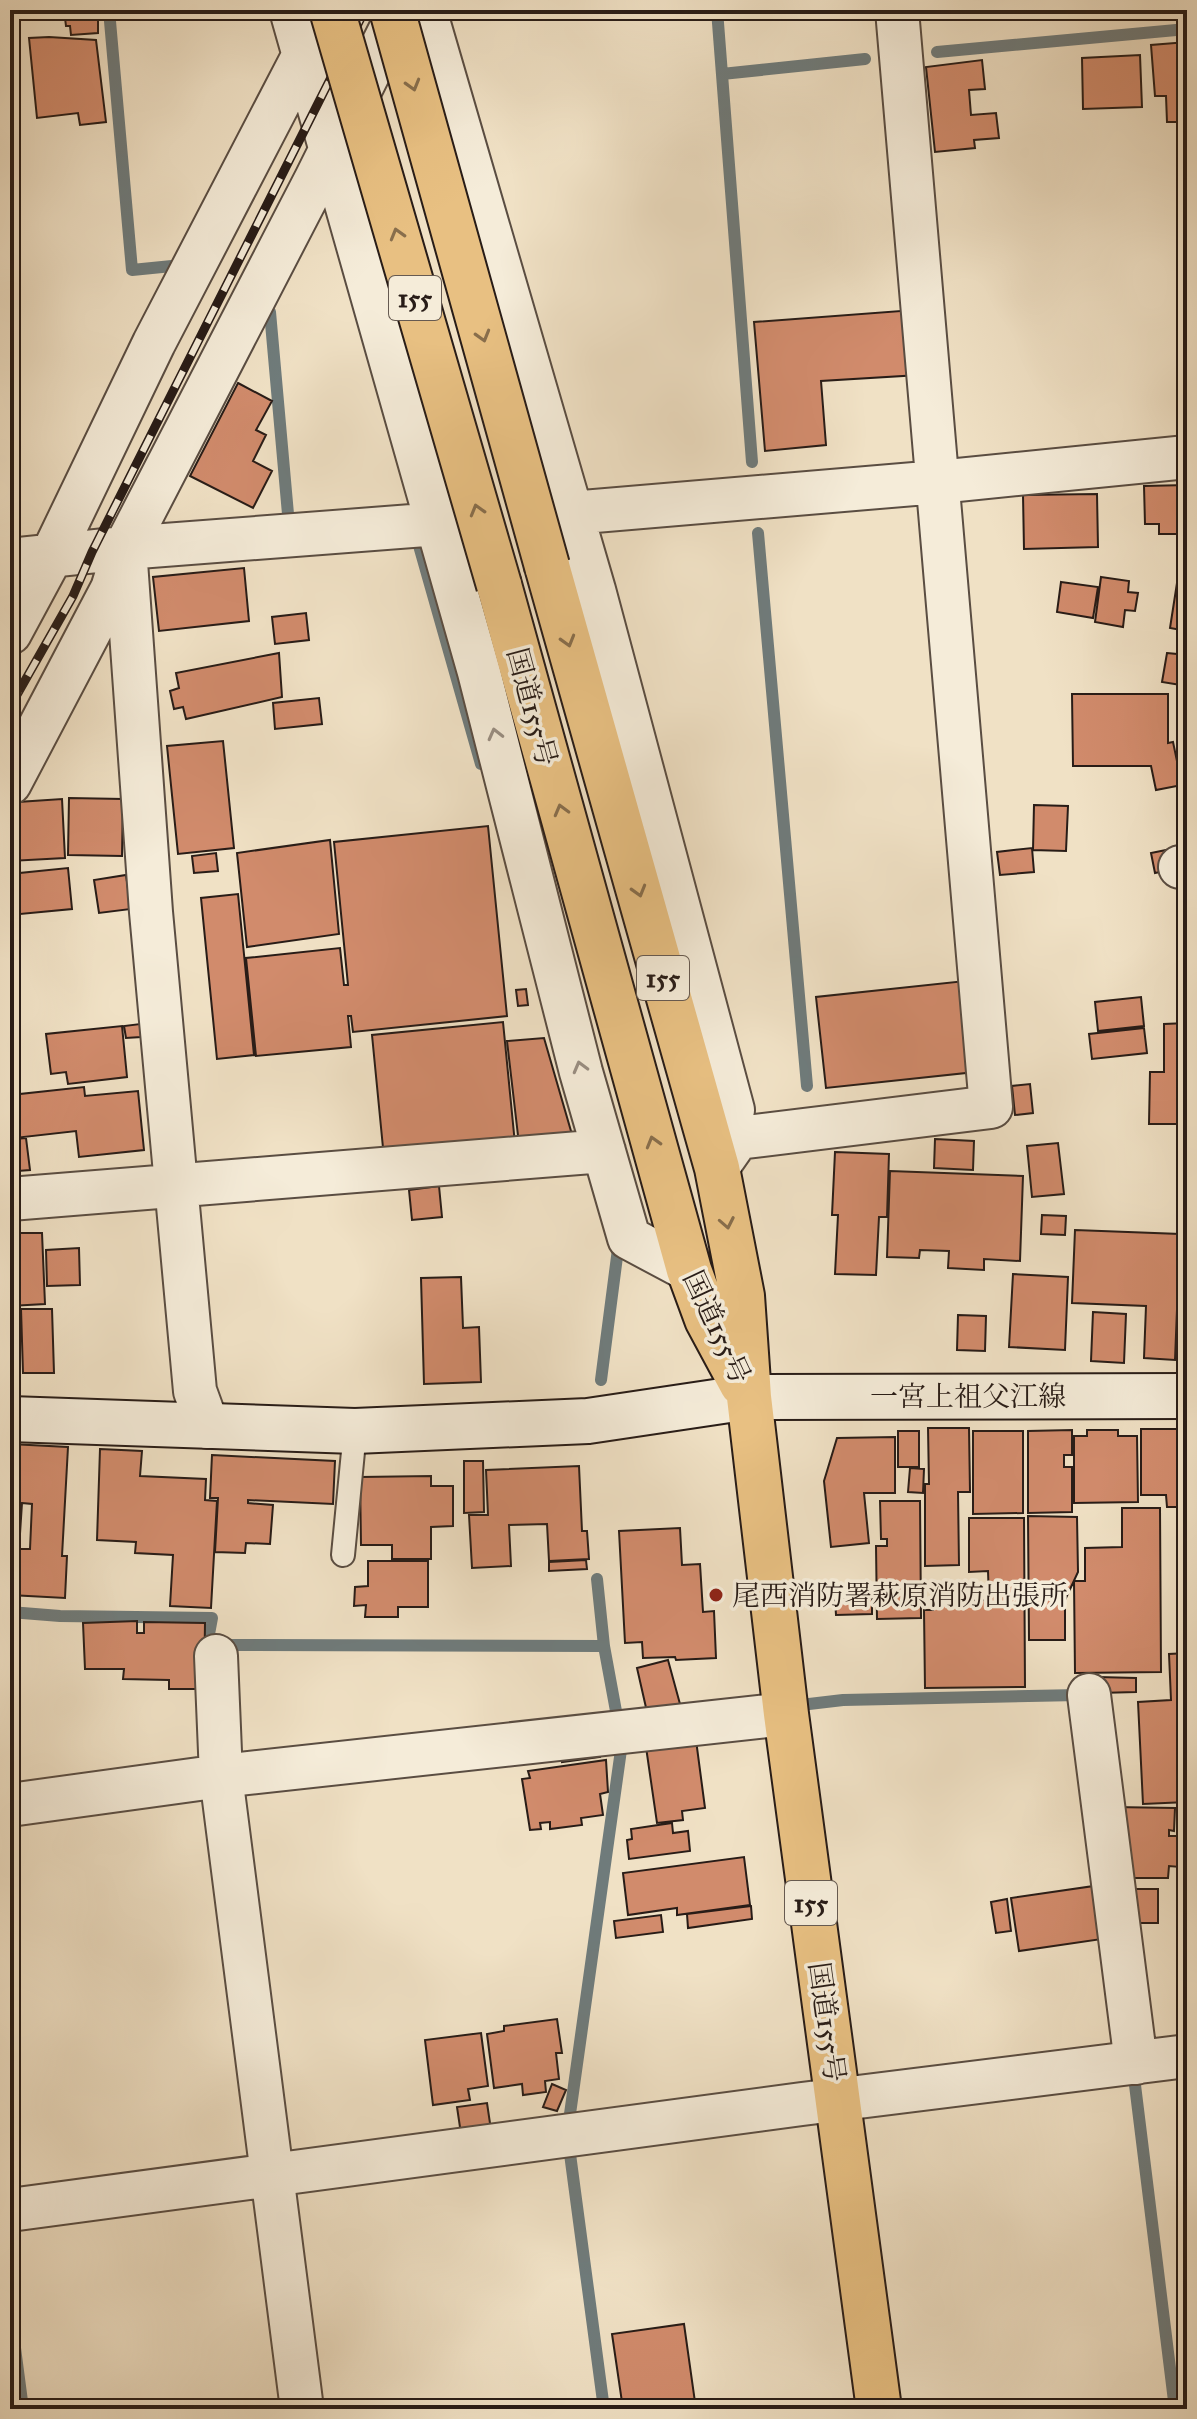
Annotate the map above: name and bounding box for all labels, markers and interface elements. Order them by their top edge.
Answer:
one-way arrow [404,78,421,92]
one-way arrow [389,227,406,241]
road number: 155 [389,276,441,320]
one-way arrow [474,328,490,342]
one-way arrow [470,504,486,518]
one-way arrow [559,634,575,648]
street label: 国道155号 [499,644,565,770]
one-way arrow [488,728,505,741]
one-way arrow [553,804,570,818]
one-way arrow [630,884,646,898]
road number: 155 [637,956,689,1000]
one-way arrow [573,1061,589,1075]
one-way arrow [645,1135,662,1149]
one-way arrow [718,1217,735,1230]
street label: 国道155号 [676,1265,758,1389]
street label: 一宮上祖父江線 [870,1379,1066,1414]
place label: 尾西消防署萩原消防出張所 [732,1578,1068,1613]
marker: 尾西消防署萩原消防出張所 [707,1586,725,1604]
road number: 155 [785,1881,837,1925]
street label: 国道155号 [801,1960,853,2084]

